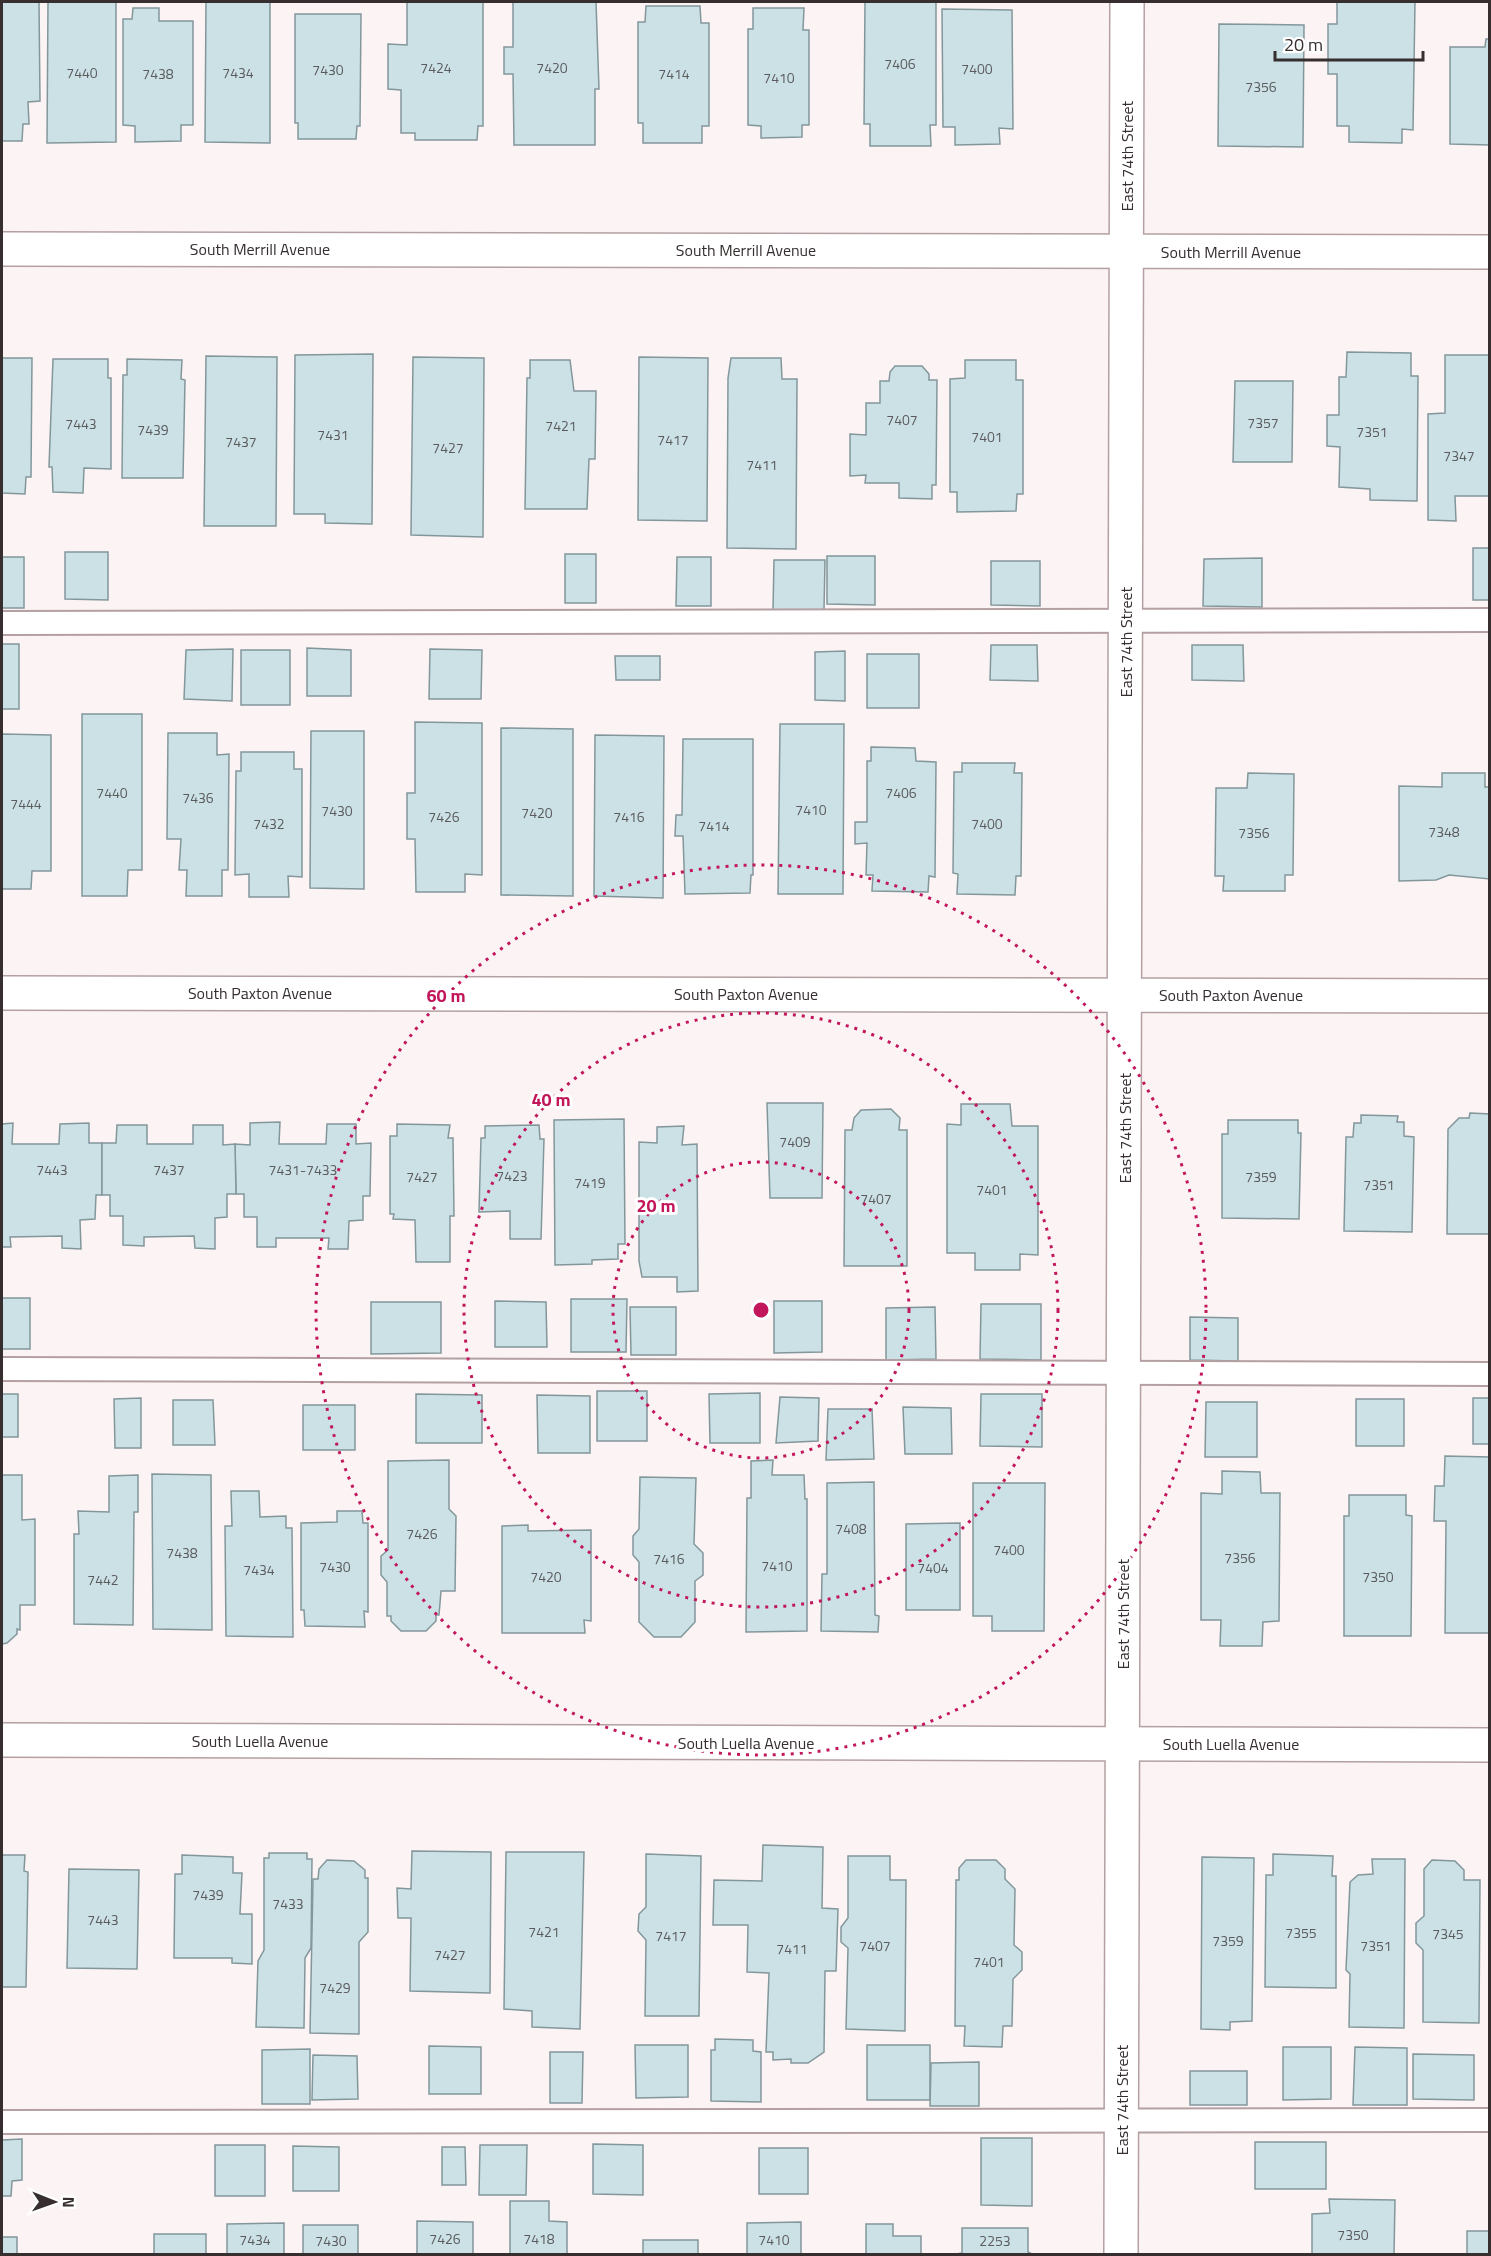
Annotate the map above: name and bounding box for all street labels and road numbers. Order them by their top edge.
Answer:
street label: East 74th Street [1115,100,1139,211]
street label: South Merrill Avenue [190,237,330,261]
street label: South Merrill Avenue [676,238,816,262]
street label: South Merrill Avenue [1161,240,1301,264]
street label: East 74th Street [1114,586,1138,697]
street label: South Paxton Avenue [188,981,332,1005]
street label: South Paxton Avenue [674,982,818,1006]
street label: South Paxton Avenue [1159,983,1303,1007]
street label: East 74th Street [1113,1072,1137,1183]
street label: East 74th Street [1111,1558,1135,1669]
street label: South Luella Avenue [192,1729,328,1753]
street label: South Luella Avenue [678,1731,814,1755]
street label: South Luella Avenue [1163,1732,1299,1756]
street label: East 74th Street [1110,2044,1134,2155]

